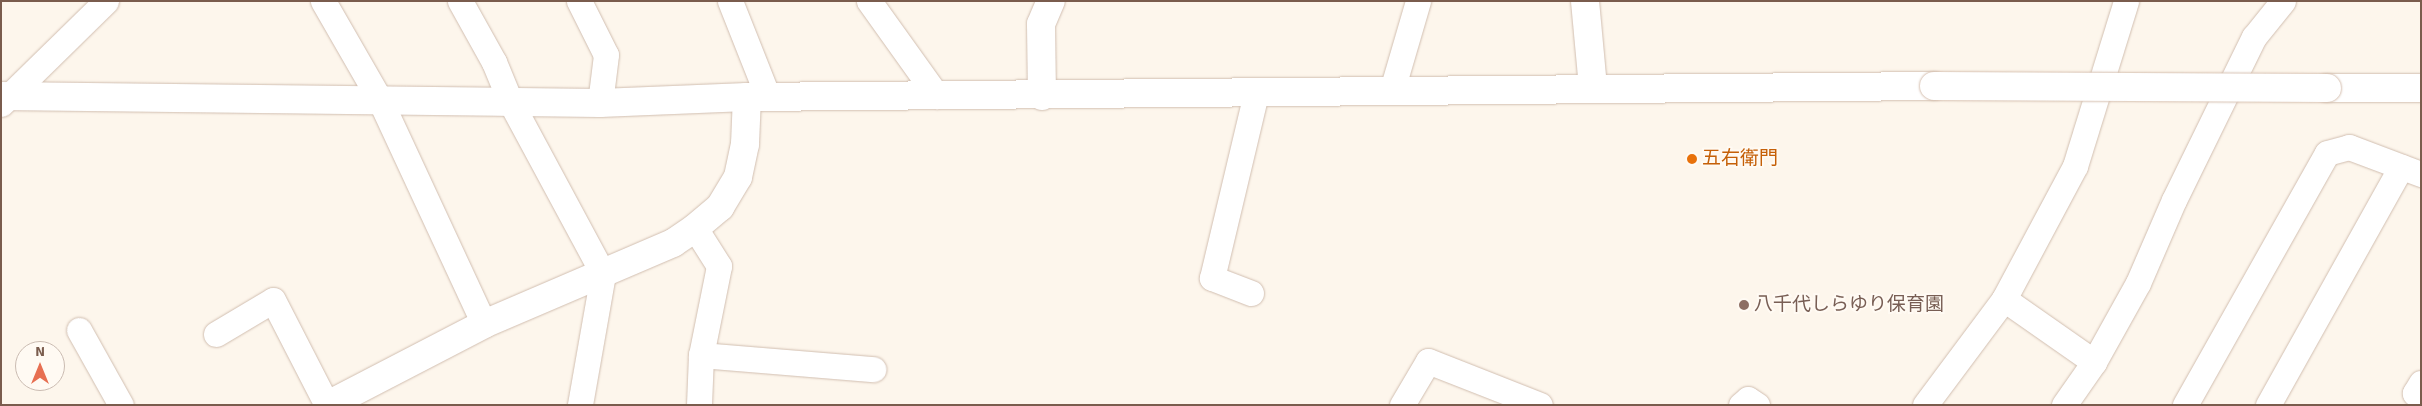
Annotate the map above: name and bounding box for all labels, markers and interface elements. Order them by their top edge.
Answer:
place label: 五右衛門 [1702,148,1778,170]
marker: 五右衛門 [1686,153,1698,165]
place label: 八千代しらゆり保育園 [1754,294,1944,316]
marker: 八千代しらゆり保育園 [1738,299,1750,311]
north arrow [15,341,65,391]
text: N [35,343,45,360]

